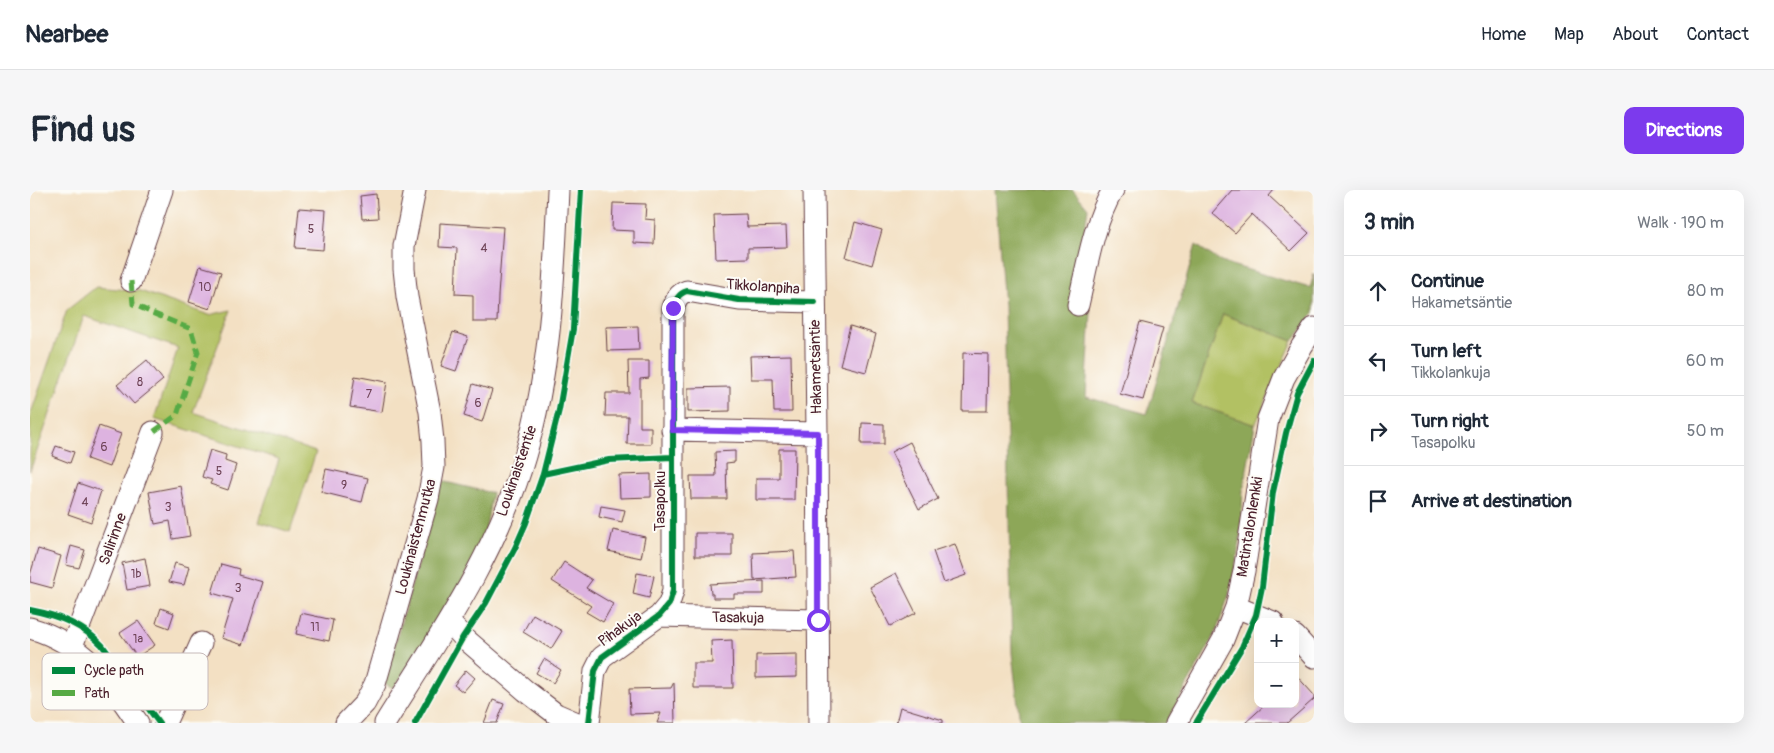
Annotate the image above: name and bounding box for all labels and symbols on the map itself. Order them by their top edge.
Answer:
house number: 5 [308,222,314,237]
house number: 4 [481,241,488,256]
street label: Tikkolanpiha [725,275,801,299]
house number: 10 [199,280,211,295]
route end [662,297,685,320]
street label: Hakametsäntie [806,319,826,415]
house number: 8 [137,375,143,390]
house number: 7 [366,387,373,402]
house number: 6 [475,396,482,411]
street label: Loukinaistentie [493,422,542,519]
house number: 6 [101,440,108,455]
house number: 5 [216,464,222,479]
street label: Tasapolku [651,471,670,531]
street label: Matintalonlenkki [1233,475,1267,579]
street label: Loukinaistenmutka [391,477,441,597]
house number: 9 [341,478,347,493]
house number: 4 [82,495,89,510]
house number: 3 [165,500,172,515]
street label: Salirinne [95,510,131,568]
house number: 1b [131,567,141,582]
house number: 3 [235,581,242,596]
street label: Pihakuja [595,607,645,651]
street label: Tasakuja [712,608,764,628]
route start [807,609,830,632]
house number: 11 [310,620,320,635]
house number: 1a [133,632,144,647]
legend [42,653,208,710]
text: Cycle path [84,662,144,679]
text: Path [84,685,109,702]

